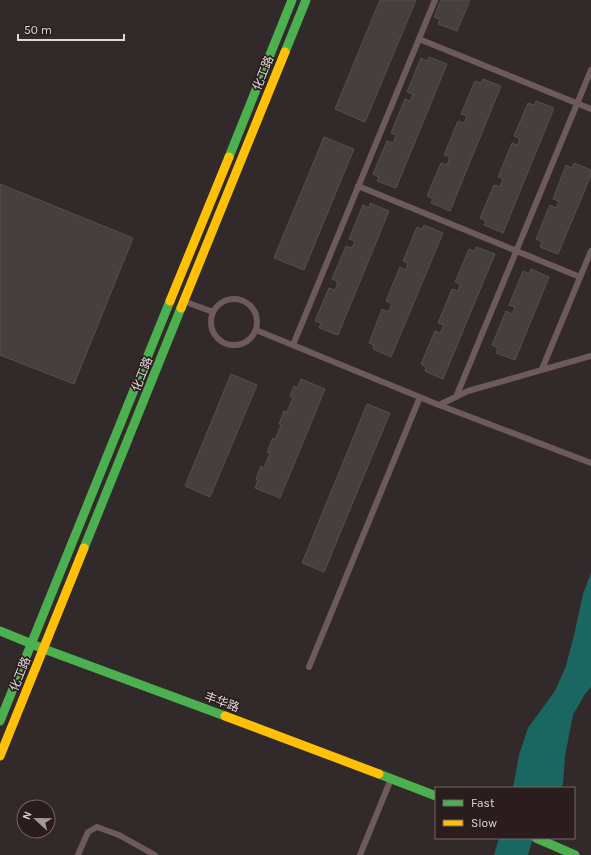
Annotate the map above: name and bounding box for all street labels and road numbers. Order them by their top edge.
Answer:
street label: 化工路 [250,54,276,92]
street label: 化工路 [129,355,155,393]
street label: 化工路 [7,655,33,693]
street label: 丰华路 [203,689,241,715]

